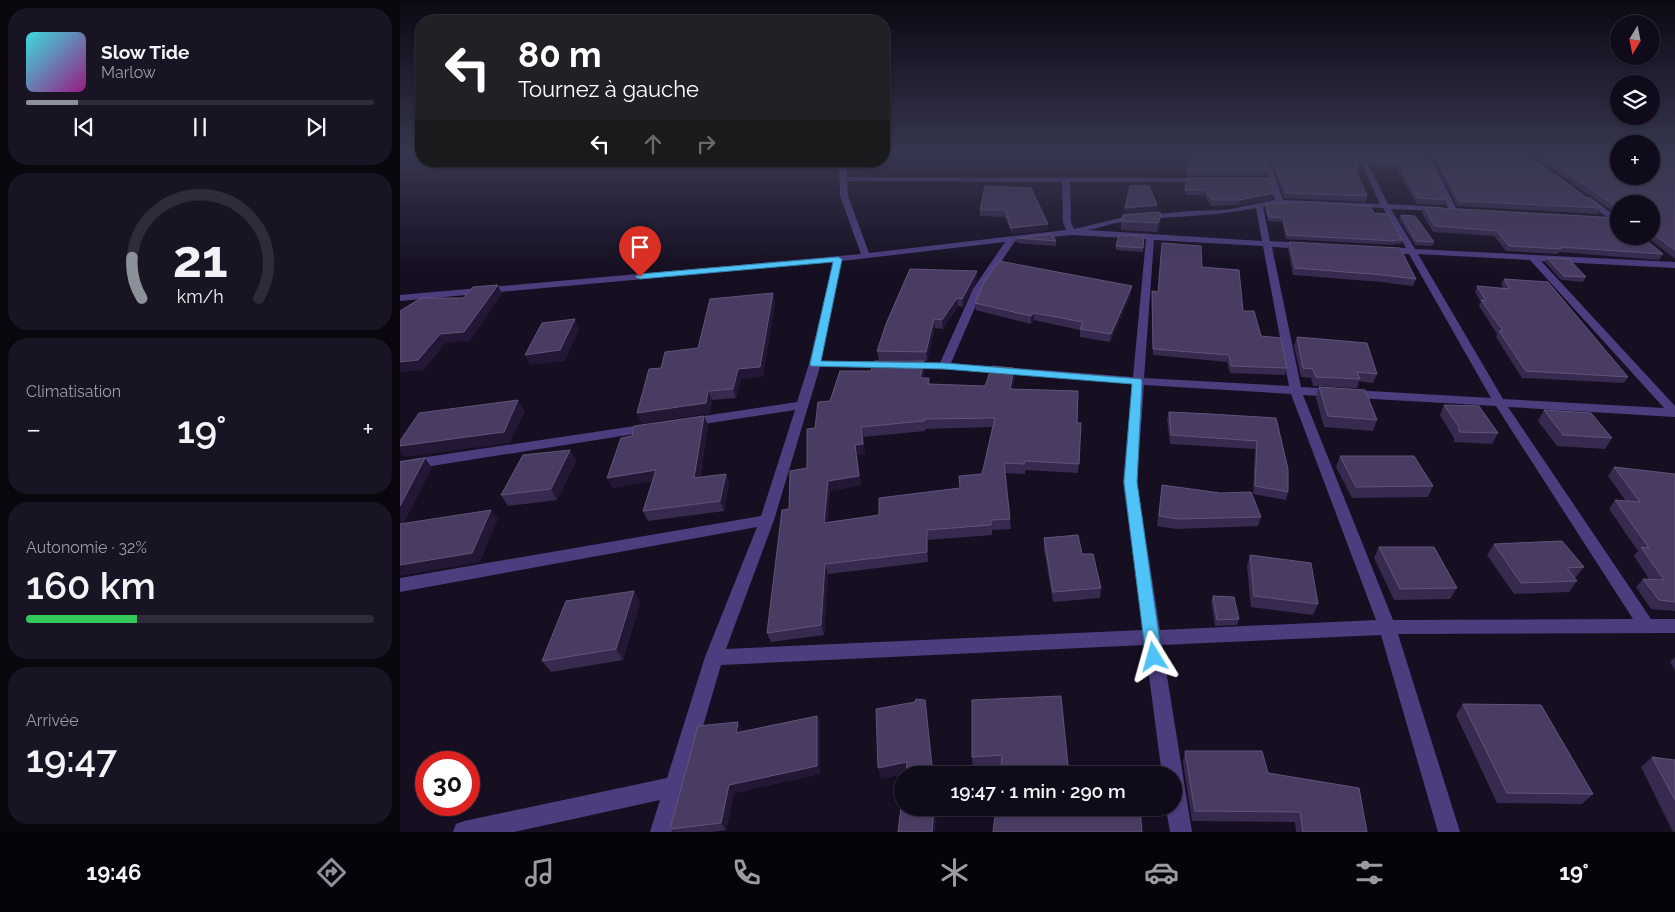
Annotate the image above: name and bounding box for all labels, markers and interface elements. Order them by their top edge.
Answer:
north arrow [1610,15,1660,65]
map controls [1610,15,1660,245]
text: 80 m [518,34,602,75]
icon: left [435,35,500,100]
text: Slow Tide [101,41,190,63]
text: Marlow [101,63,156,82]
button: layers [1610,75,1660,125]
text: Tournez à gauche [518,76,699,102]
icon: previous [70,113,98,141]
icon: pause [186,113,214,141]
icon: next [302,113,330,141]
icon: left [586,130,614,158]
icon: ahead [639,130,667,158]
icon: right [692,130,720,158]
button: + [1610,135,1660,185]
button: − [1610,195,1660,245]
pin [619,226,661,277]
text: 21 [172,228,228,289]
icon: arrive [626,233,654,261]
text: km/h [176,286,224,307]
text: Climatisation [26,382,121,401]
text: 19° [177,407,227,452]
text: − [26,413,41,446]
text: + [362,413,374,446]
text: Autonomie · 32% [26,538,147,557]
text: 160 km [26,563,156,608]
position arrow [1127,630,1179,682]
text: Arrivée [26,711,79,730]
text: 19:47 [26,736,117,781]
speed limit sign: 30 [415,751,480,816]
text: 19:47 · 1 min · 290 m [950,780,1126,802]
icon: directions [314,855,349,890]
icon: music [522,855,557,890]
icon: phone [729,855,764,890]
icon: climate [937,855,972,890]
icon: car [1144,855,1179,890]
icon: filters [1352,855,1387,890]
text: 19:46 [86,859,141,885]
text: 19° [1559,859,1589,885]

